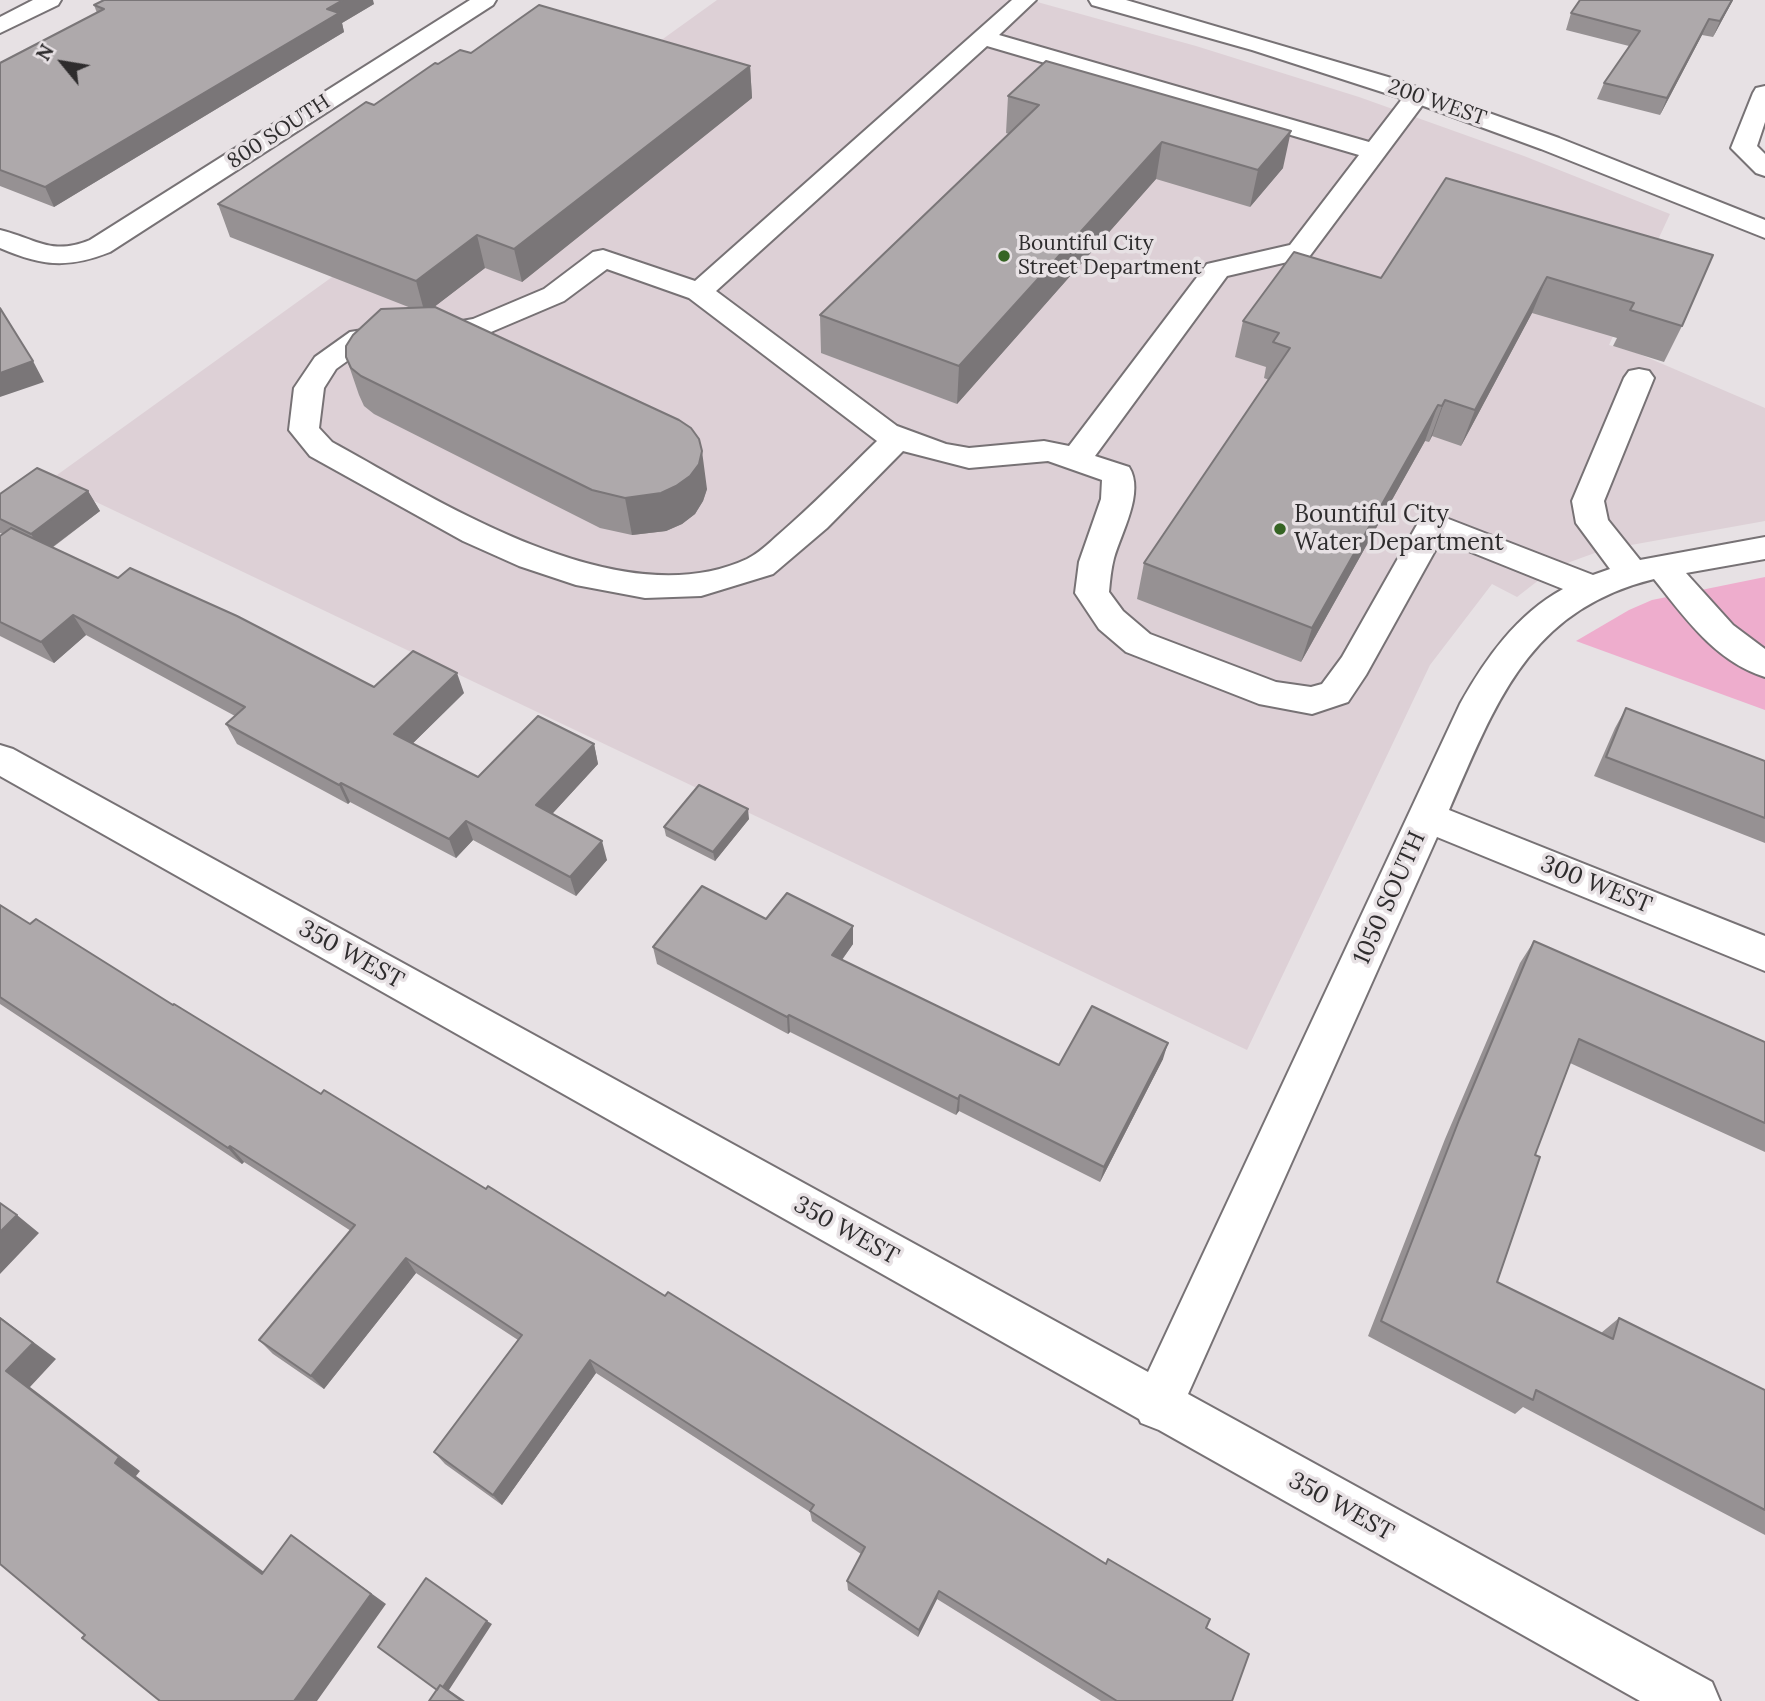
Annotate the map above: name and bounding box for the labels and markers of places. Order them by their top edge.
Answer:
place label: Bountiful City Street Department [1018,231,1202,281]
marker: Bountiful City Street Department [996,248,1012,264]
place label: Bountiful City Water Department [1294,501,1504,557]
marker: Bountiful City Water Department [1272,521,1288,537]

